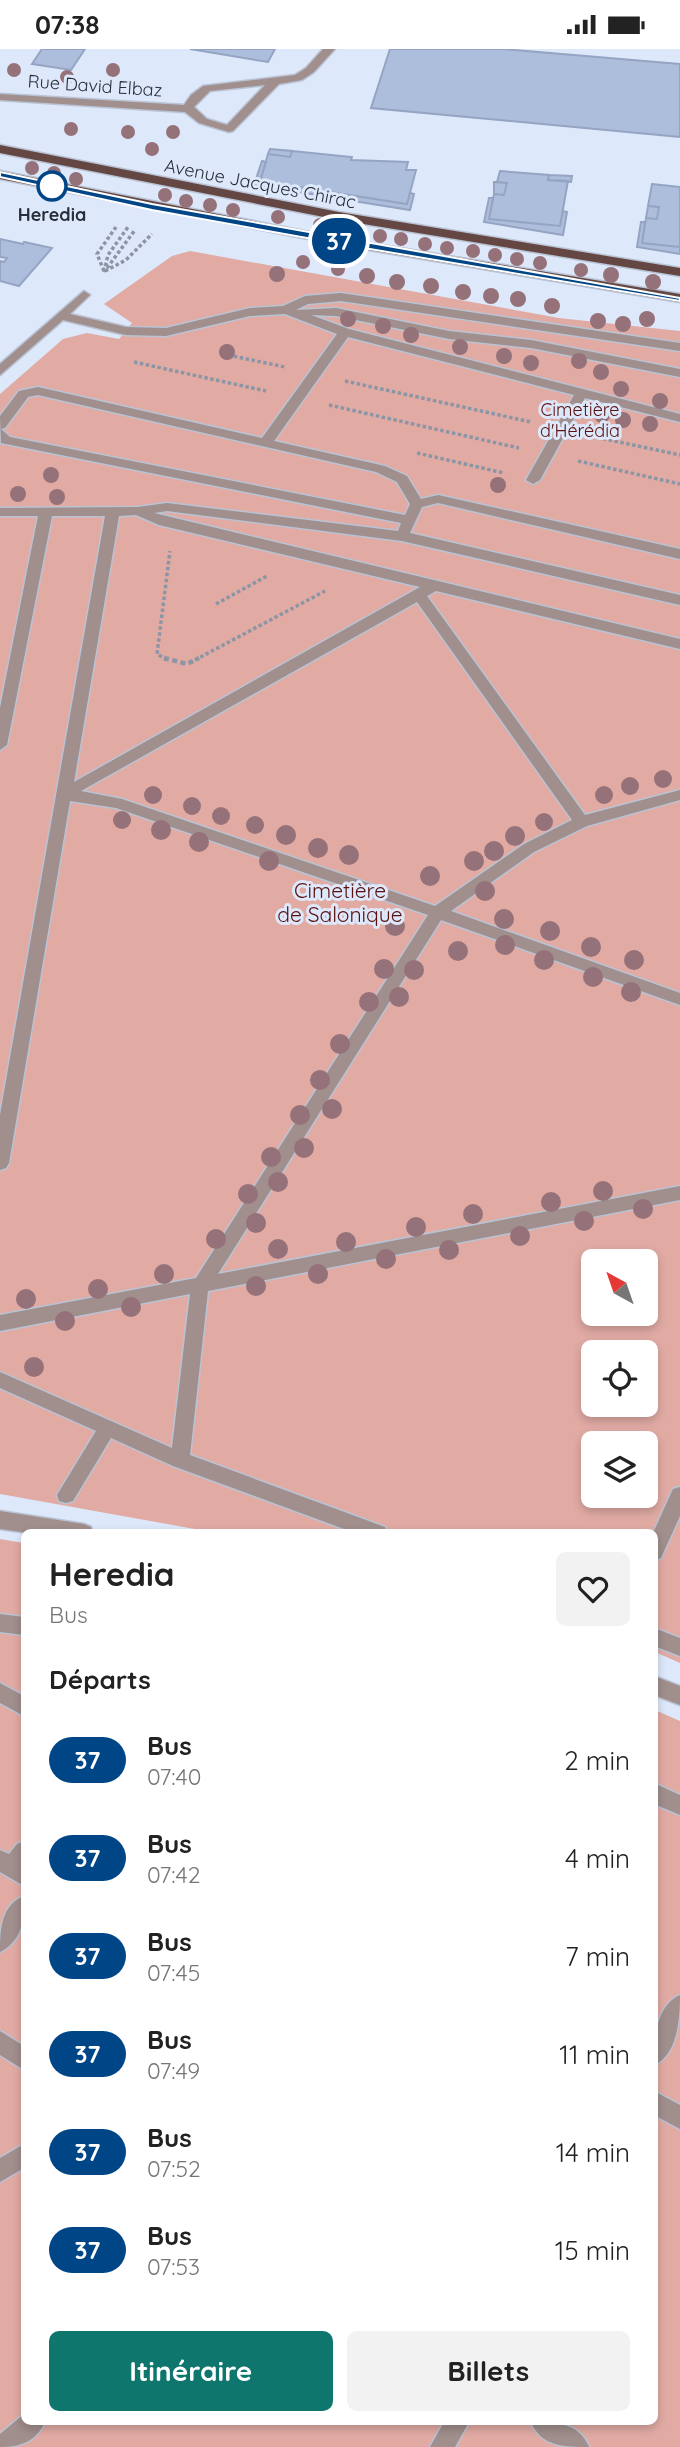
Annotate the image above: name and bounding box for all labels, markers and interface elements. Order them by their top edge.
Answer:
text: 07:38 [35,8,100,41]
street label: Rue David Elbaz [27,69,163,102]
street label: Avenue Jacques Chirac [162,154,358,213]
marker: Heredia [37,171,67,201]
place label: Heredia [18,203,86,226]
line badge: 37 [308,218,370,264]
text: 37 [326,226,352,256]
park label: Cimetière d'Hérédia [540,398,620,442]
park label: Cimetière de Salonique [277,877,403,927]
north arrow [581,1249,658,1327]
map controls [581,1249,658,1508]
button: locate [581,1340,658,1417]
button: layers [581,1431,658,1508]
button: heart [556,1552,630,1626]
text: Heredia [49,1553,175,1594]
text: Bus [49,1600,88,1629]
text: Départs [49,1663,151,1696]
text: Bus [147,1729,192,1762]
text: 2 min [564,1744,630,1777]
text: 37 [74,1745,101,1775]
text: 07:40 [147,1762,201,1791]
text: Bus [147,1827,192,1860]
text: 4 min [565,1842,630,1875]
text: 37 [74,1843,101,1873]
text: 07:42 [147,1860,200,1889]
text: Bus [147,1925,192,1958]
text: 7 min [565,1940,630,1973]
text: 37 [74,1941,101,1971]
text: 07:45 [147,1958,200,1987]
text: Bus [147,2023,192,2056]
text: 11 min [559,2038,630,2071]
text: 37 [74,2039,101,2069]
text: 07:49 [147,2056,200,2085]
text: Bus [147,2121,192,2154]
text: 14 min [556,2136,630,2169]
text: 37 [74,2137,101,2167]
text: 07:52 [147,2154,201,2183]
text: Bus [147,2219,192,2252]
text: 15 min [555,2234,630,2267]
text: 37 [74,2235,101,2265]
text: 07:53 [147,2252,200,2281]
button: Itinéraire [49,2331,333,2411]
button: Billets [347,2331,630,2411]

